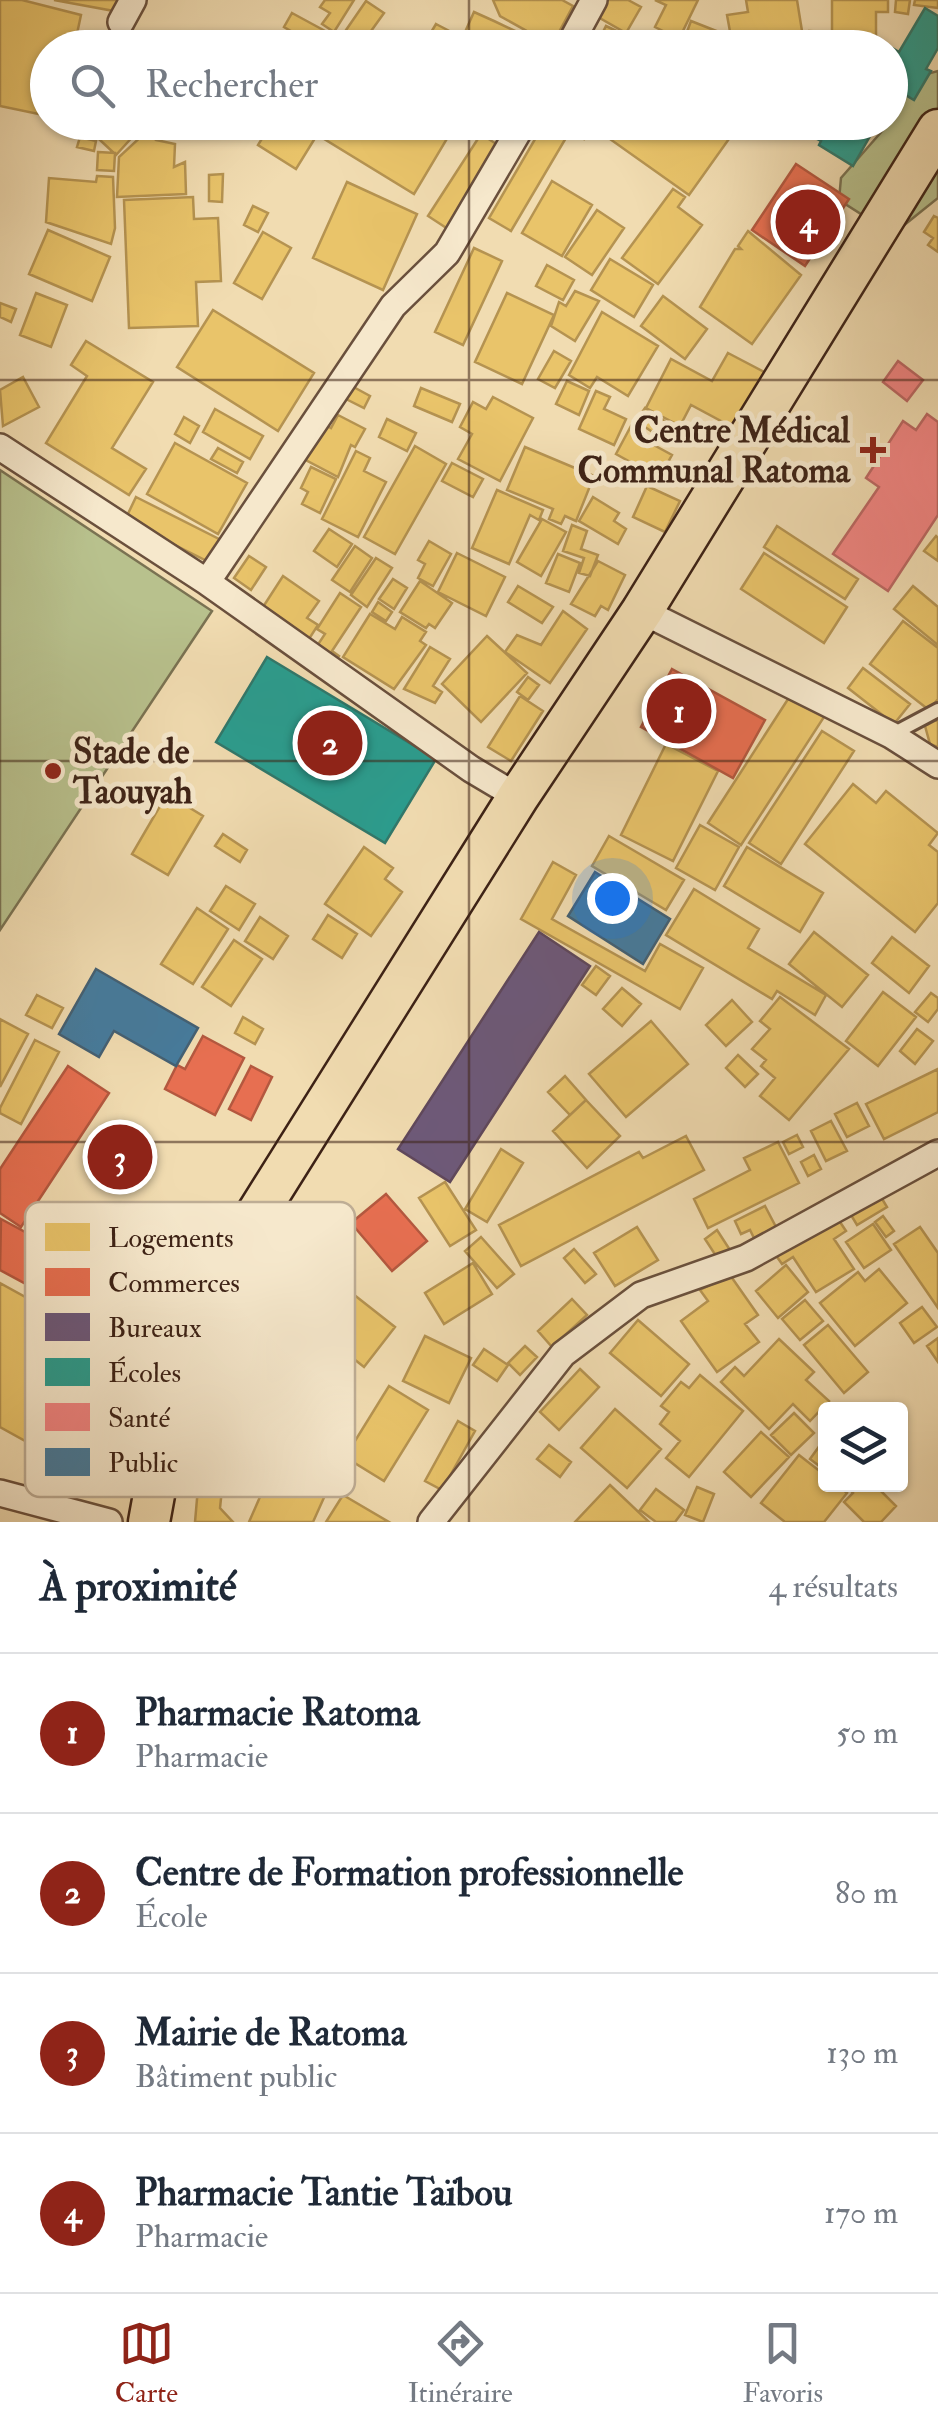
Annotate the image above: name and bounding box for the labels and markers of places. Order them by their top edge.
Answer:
pin: 4 [776,184,840,260]
place label: Centre Médical Communal Ratoma [578,409,852,493]
marker: Centre Médical Communal Ratoma [860,437,886,463]
pin: 1 [646,674,712,748]
pin: 2 [298,706,362,780]
place label: Stade de Taouyah [72,730,193,815]
marker: Stade de Taouyah [42,760,64,782]
pin: 3 [88,1120,152,1194]

